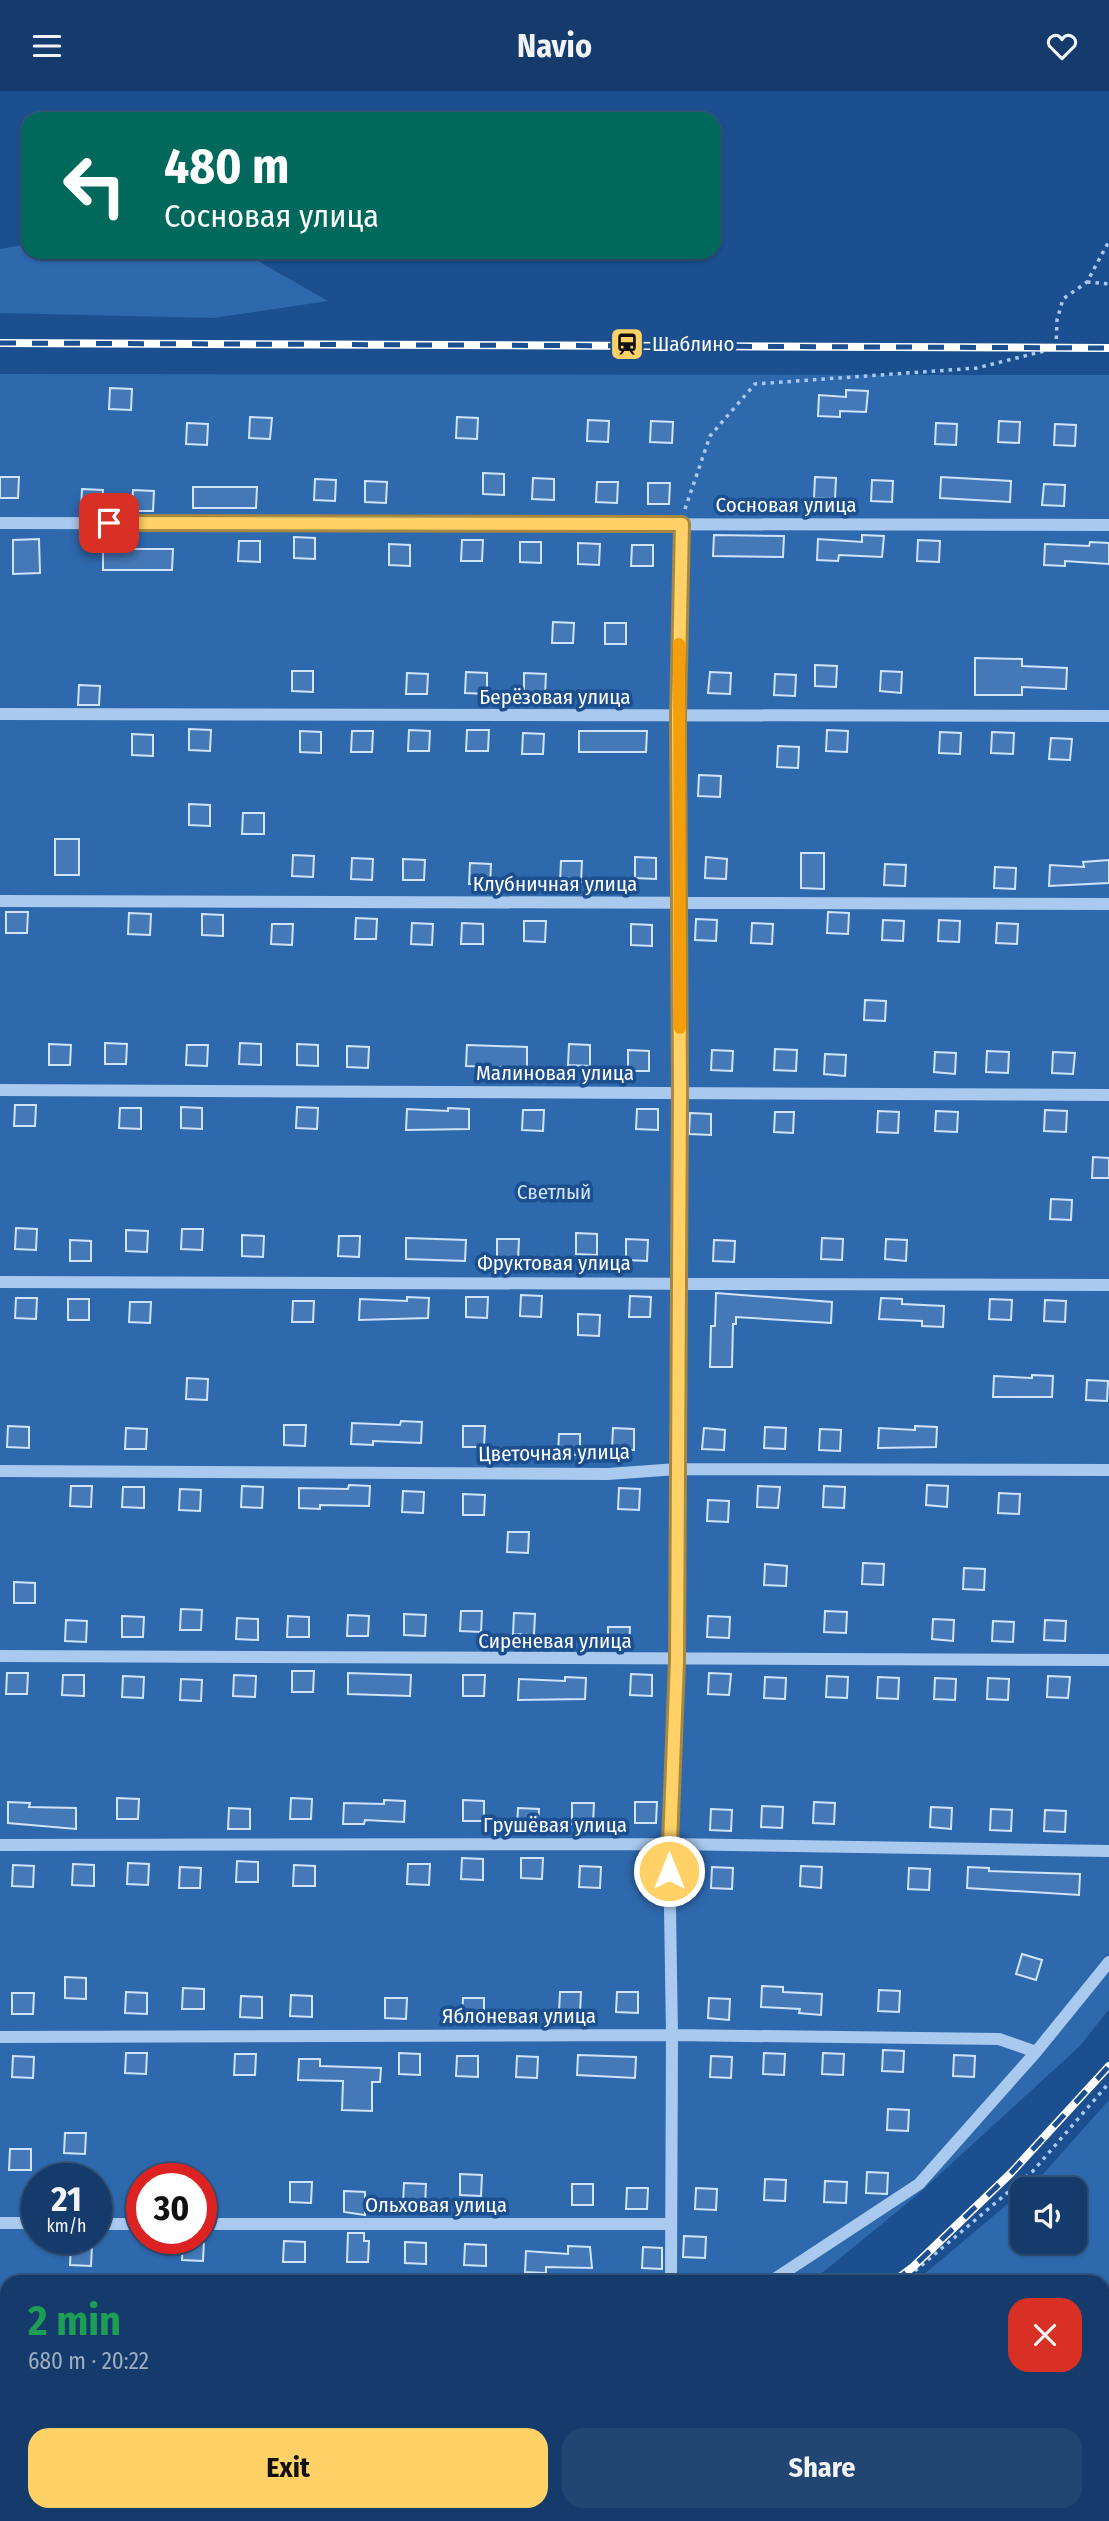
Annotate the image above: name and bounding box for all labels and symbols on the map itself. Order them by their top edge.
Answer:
station icon: Шаблино [608,325,646,363]
place label: Шаблино [652,331,735,357]
street label: Сосновая улица [715,492,857,518]
pin [79,493,139,553]
street label: Берёзовая улица [479,684,631,710]
street label: Клубничная улица [473,871,637,897]
street label: Малиновая улица [476,1060,634,1086]
park label: Светлый [517,1179,591,1205]
street label: Фруктовая улица [477,1250,631,1276]
street label: Цветочная улица [478,1439,630,1467]
street label: Сиреневая улица [478,1628,632,1654]
street label: Грушёвая улица [483,1812,627,1838]
position arrow [632,1834,706,1908]
street label: Яблоневая улица [442,2003,596,2029]
speed limit sign: 30 [126,2163,217,2254]
street label: Ольховая улица [365,2192,507,2218]

